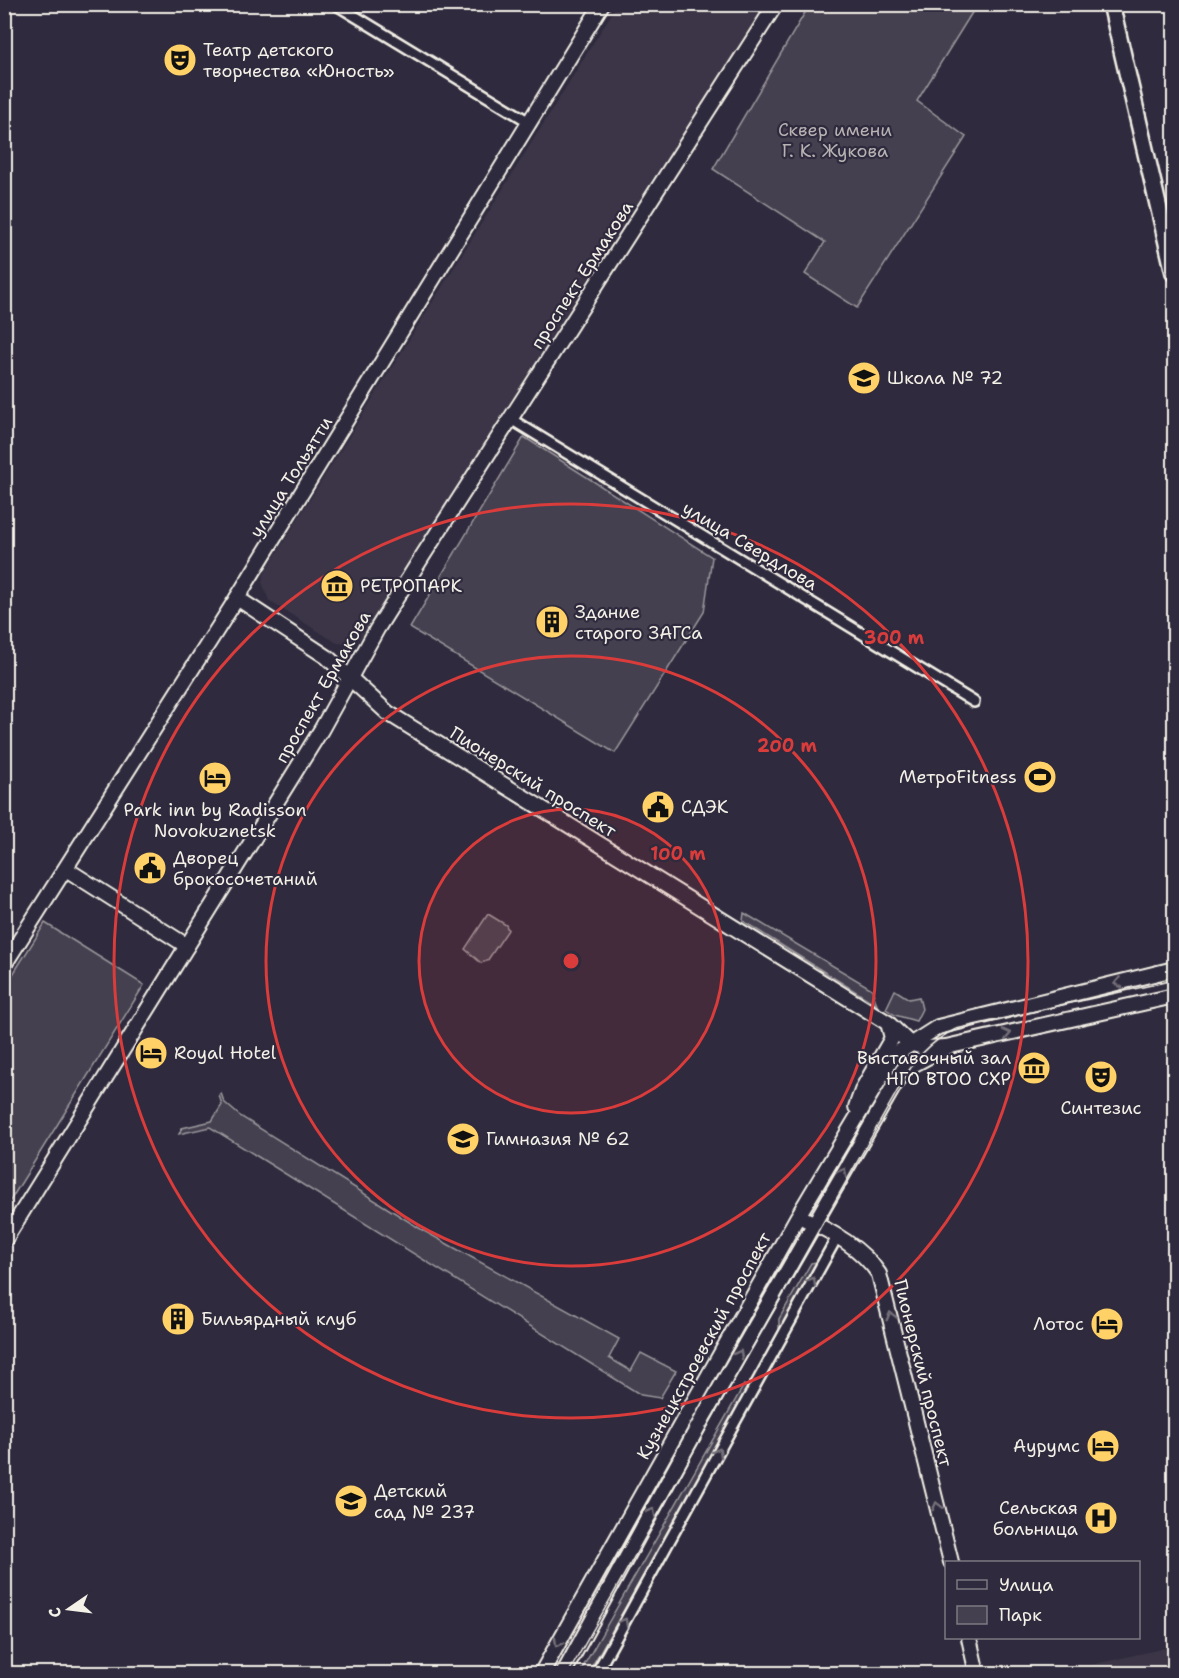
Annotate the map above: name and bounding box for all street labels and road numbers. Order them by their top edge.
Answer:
street label: проспект Ермакова [525,196,639,354]
street label: улица Тольятти [244,412,338,542]
street label: улица Свердлова [678,496,822,596]
street label: проспект Ермакова [270,606,376,768]
street label: Пионерский проспект [445,721,621,843]
street label: Кузнецкстроевский проспект [631,1227,777,1464]
street label: Пионерский проспект [888,1277,958,1470]

